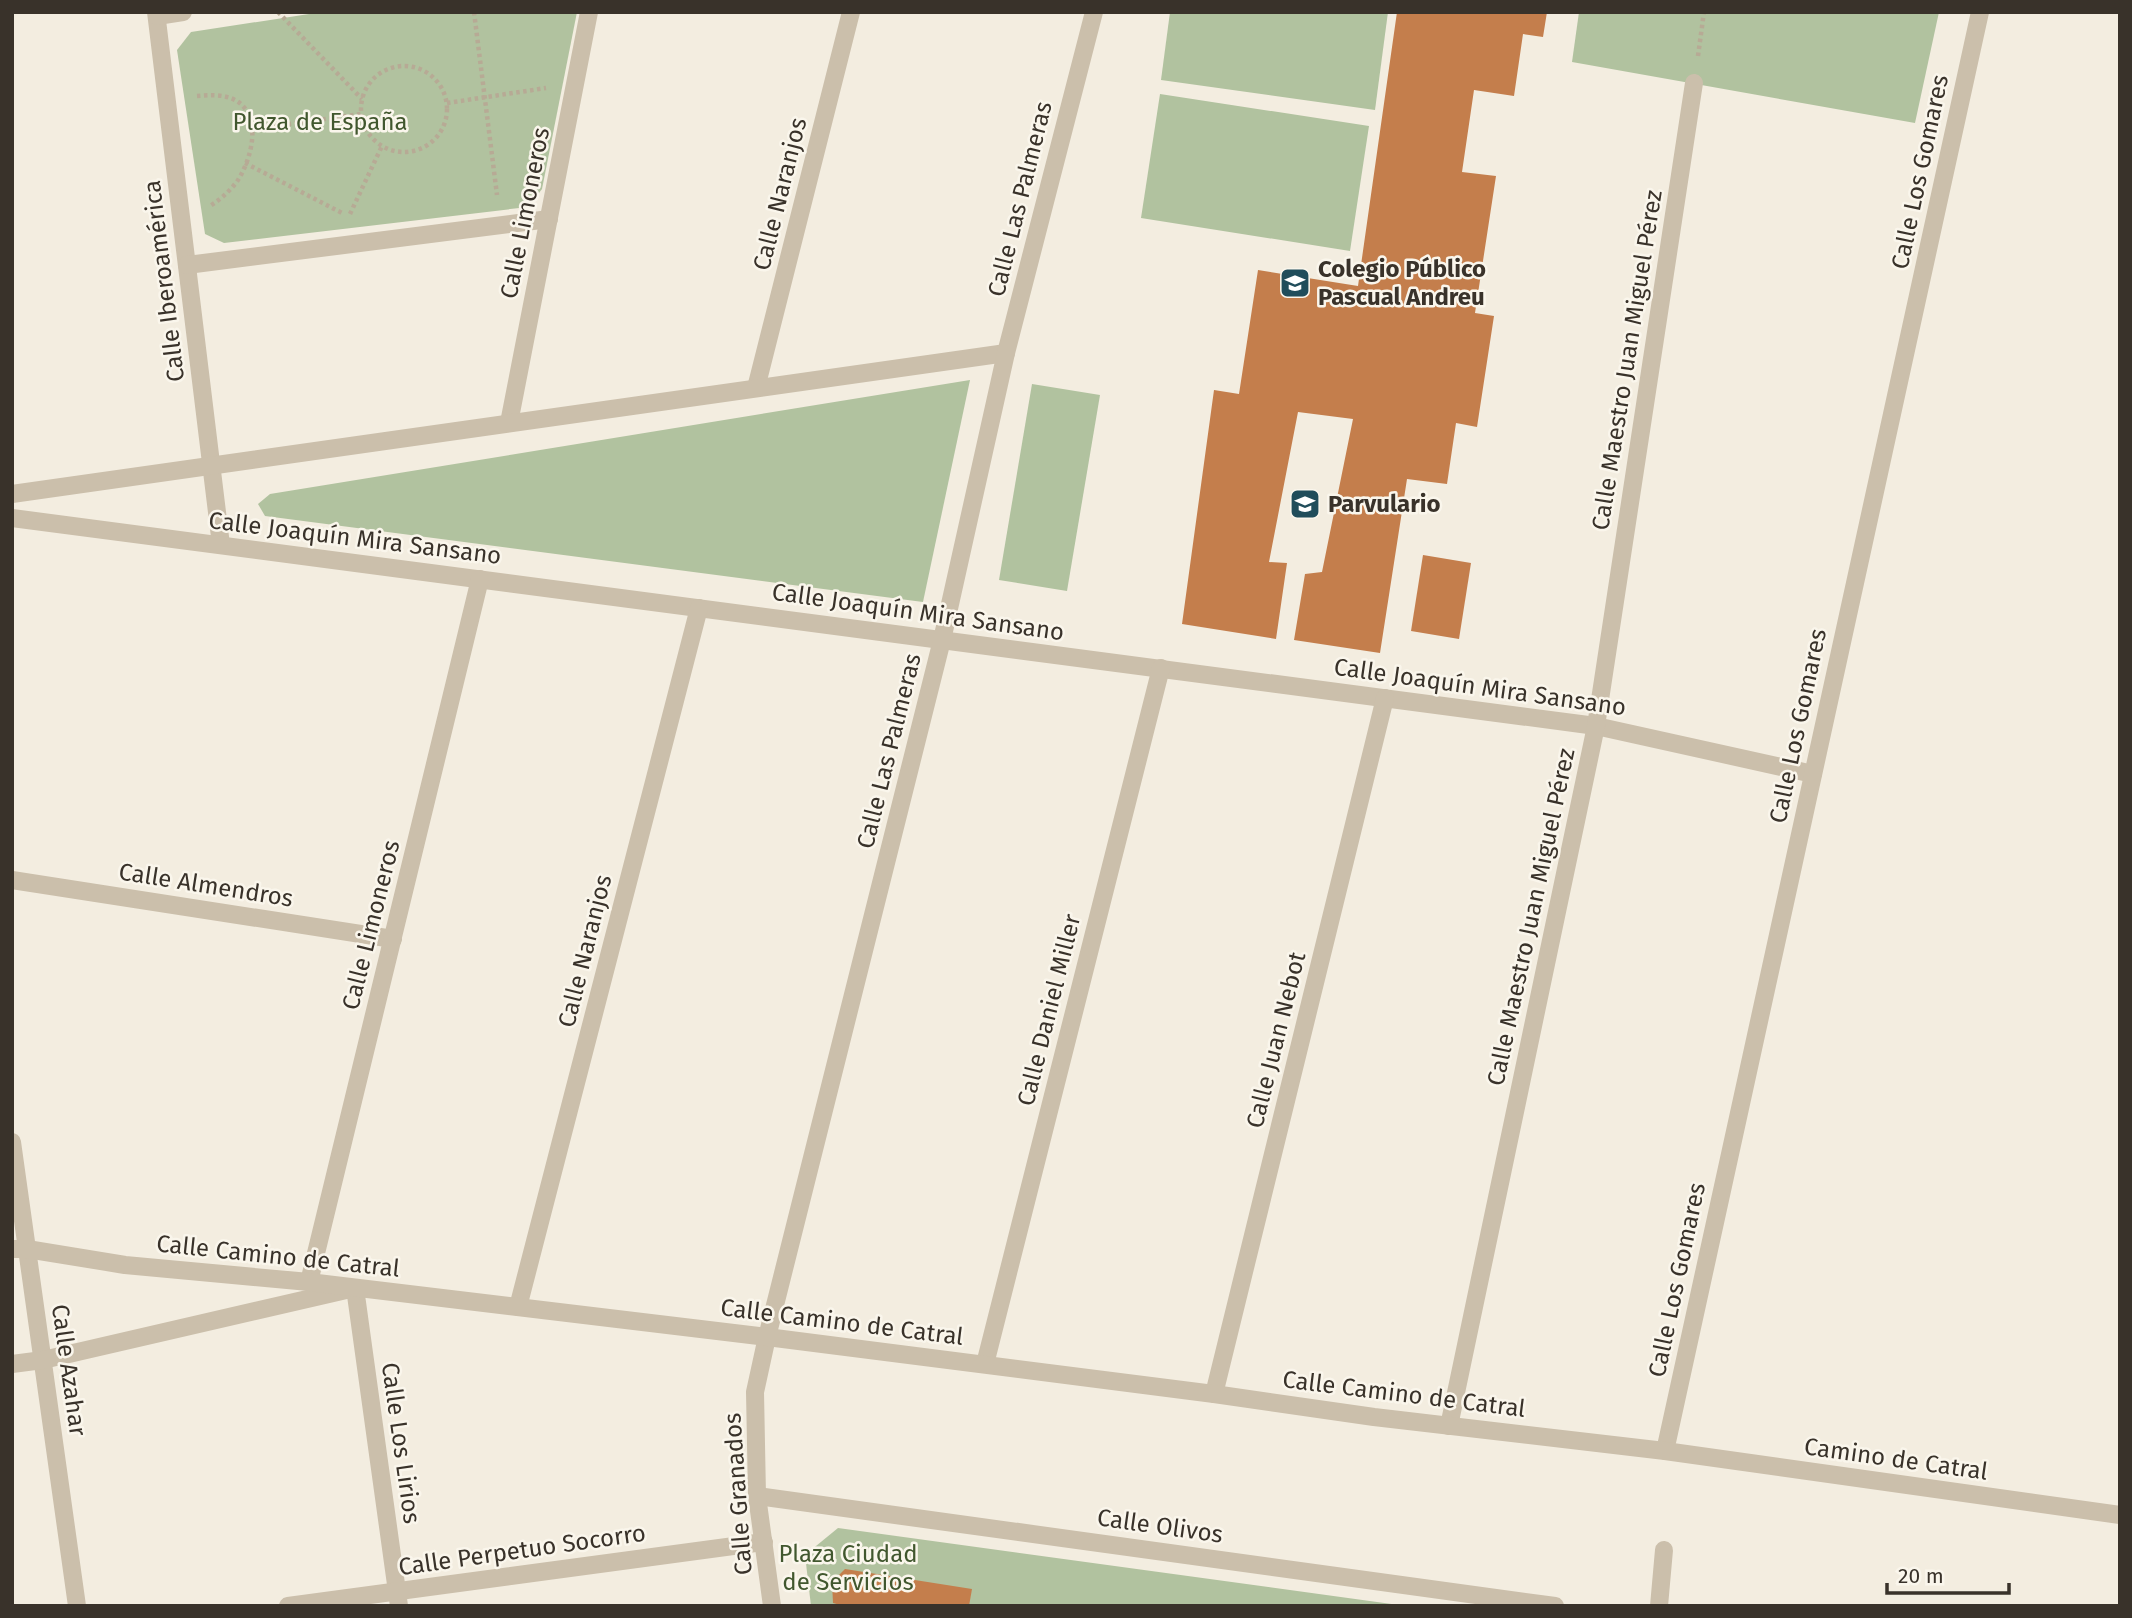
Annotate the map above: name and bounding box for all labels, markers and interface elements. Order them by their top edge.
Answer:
street label: Calle Los Gomares [1886,72,1954,272]
street label: Calle Las Palmeras [982,99,1058,299]
park label: Plaza de España [232,108,408,136]
street label: Calle Naranjos [748,115,812,273]
street label: Calle Limoneros [495,125,555,301]
street label: Calle Iberoamérica [138,178,190,384]
street label: Calle Maestro Juan Miguel Pérez [1586,188,1668,532]
place label: Colegio Público Pascual Andreu [1318,255,1486,311]
school or university icon: Colegio Público Pascual Andreu [1278,266,1312,300]
school or university icon: Parvulario [1288,487,1322,521]
place label: Parvulario [1328,490,1441,518]
street label: Calle Joaquín Mira Sansano [207,506,503,570]
street label: Calle Joaquín Mira Sansano [770,578,1066,646]
street label: Calle Los Gomares [1764,626,1832,826]
street label: Calle Las Palmeras [851,651,927,851]
street label: Calle Joaquín Mira Sansano [1332,653,1628,721]
street label: Calle Maestro Juan Miguel Pérez [1482,746,1580,1088]
street label: Calle Limoneros [336,837,406,1013]
street label: Calle Almendros [117,857,295,913]
street label: Calle Naranjos [553,872,617,1030]
street label: Calle Daniel Miller [1012,910,1087,1109]
street label: Calle Juan Nebot [1241,949,1312,1131]
street label: Calle Los Gomares [1643,1180,1711,1380]
street label: Calle Camino de Catral [155,1229,401,1283]
street label: Calle Camino de Catral [719,1293,965,1351]
street label: Calle Azahar [46,1302,92,1438]
street label: Calle Los Lirios [376,1361,426,1525]
street label: Calle Camino de Catral [1281,1365,1527,1423]
street label: Calle Granados [718,1412,758,1576]
street label: Camino de Catral [1802,1432,1990,1486]
street label: Calle Olivos [1095,1503,1225,1549]
street label: Calle Perpetuo Socorro [397,1519,647,1581]
park label: Plaza Ciudad de Servicios [778,1540,918,1596]
scale bar [1887,1552,2010,1596]
text: 20 m [1898,1563,1944,1589]

